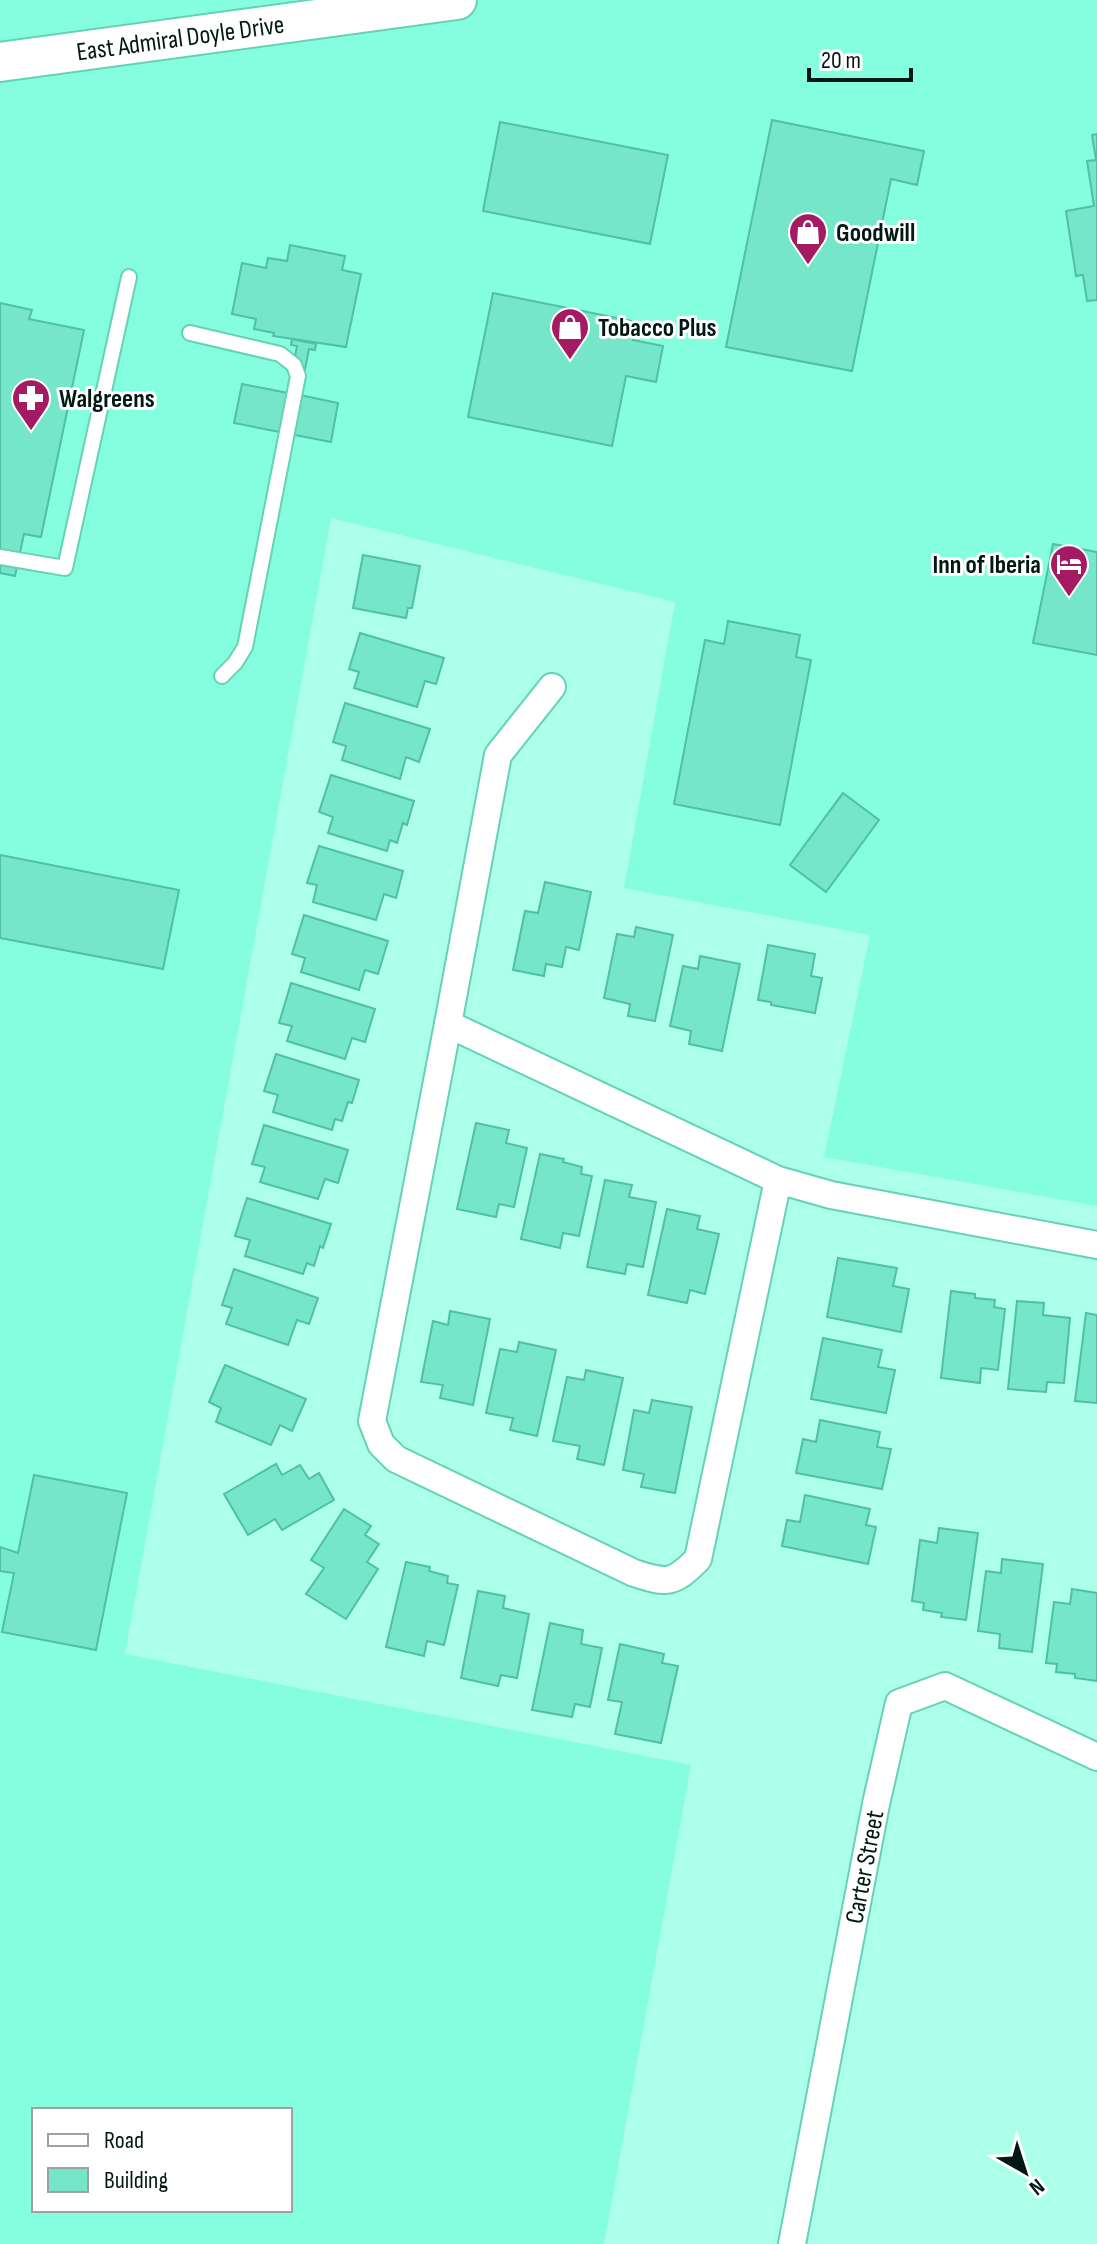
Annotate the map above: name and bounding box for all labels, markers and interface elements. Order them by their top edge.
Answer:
street label: East Admiral Doyle Drive [75,10,286,68]
scale bar [809,32,911,82]
text: 20 m [821,46,861,75]
shop icon: Goodwill [787,211,829,266]
place label: Goodwill [836,218,915,249]
shop icon: Tobacco Plus [549,306,591,361]
place label: Tobacco Plus [598,313,717,344]
pharmacy icon: Walgreens [10,377,52,432]
place label: Walgreens [59,384,155,415]
hotel icon: Inn of Iberia [1048,543,1090,598]
place label: Inn of Iberia [932,550,1041,581]
street label: Carter Street [840,1808,891,1926]
legend [32,2108,292,2212]
text: Road [104,2126,144,2155]
north arrow [985,2132,1065,2212]
text: Building [104,2166,168,2195]
text: N [1024,2172,1050,2201]

